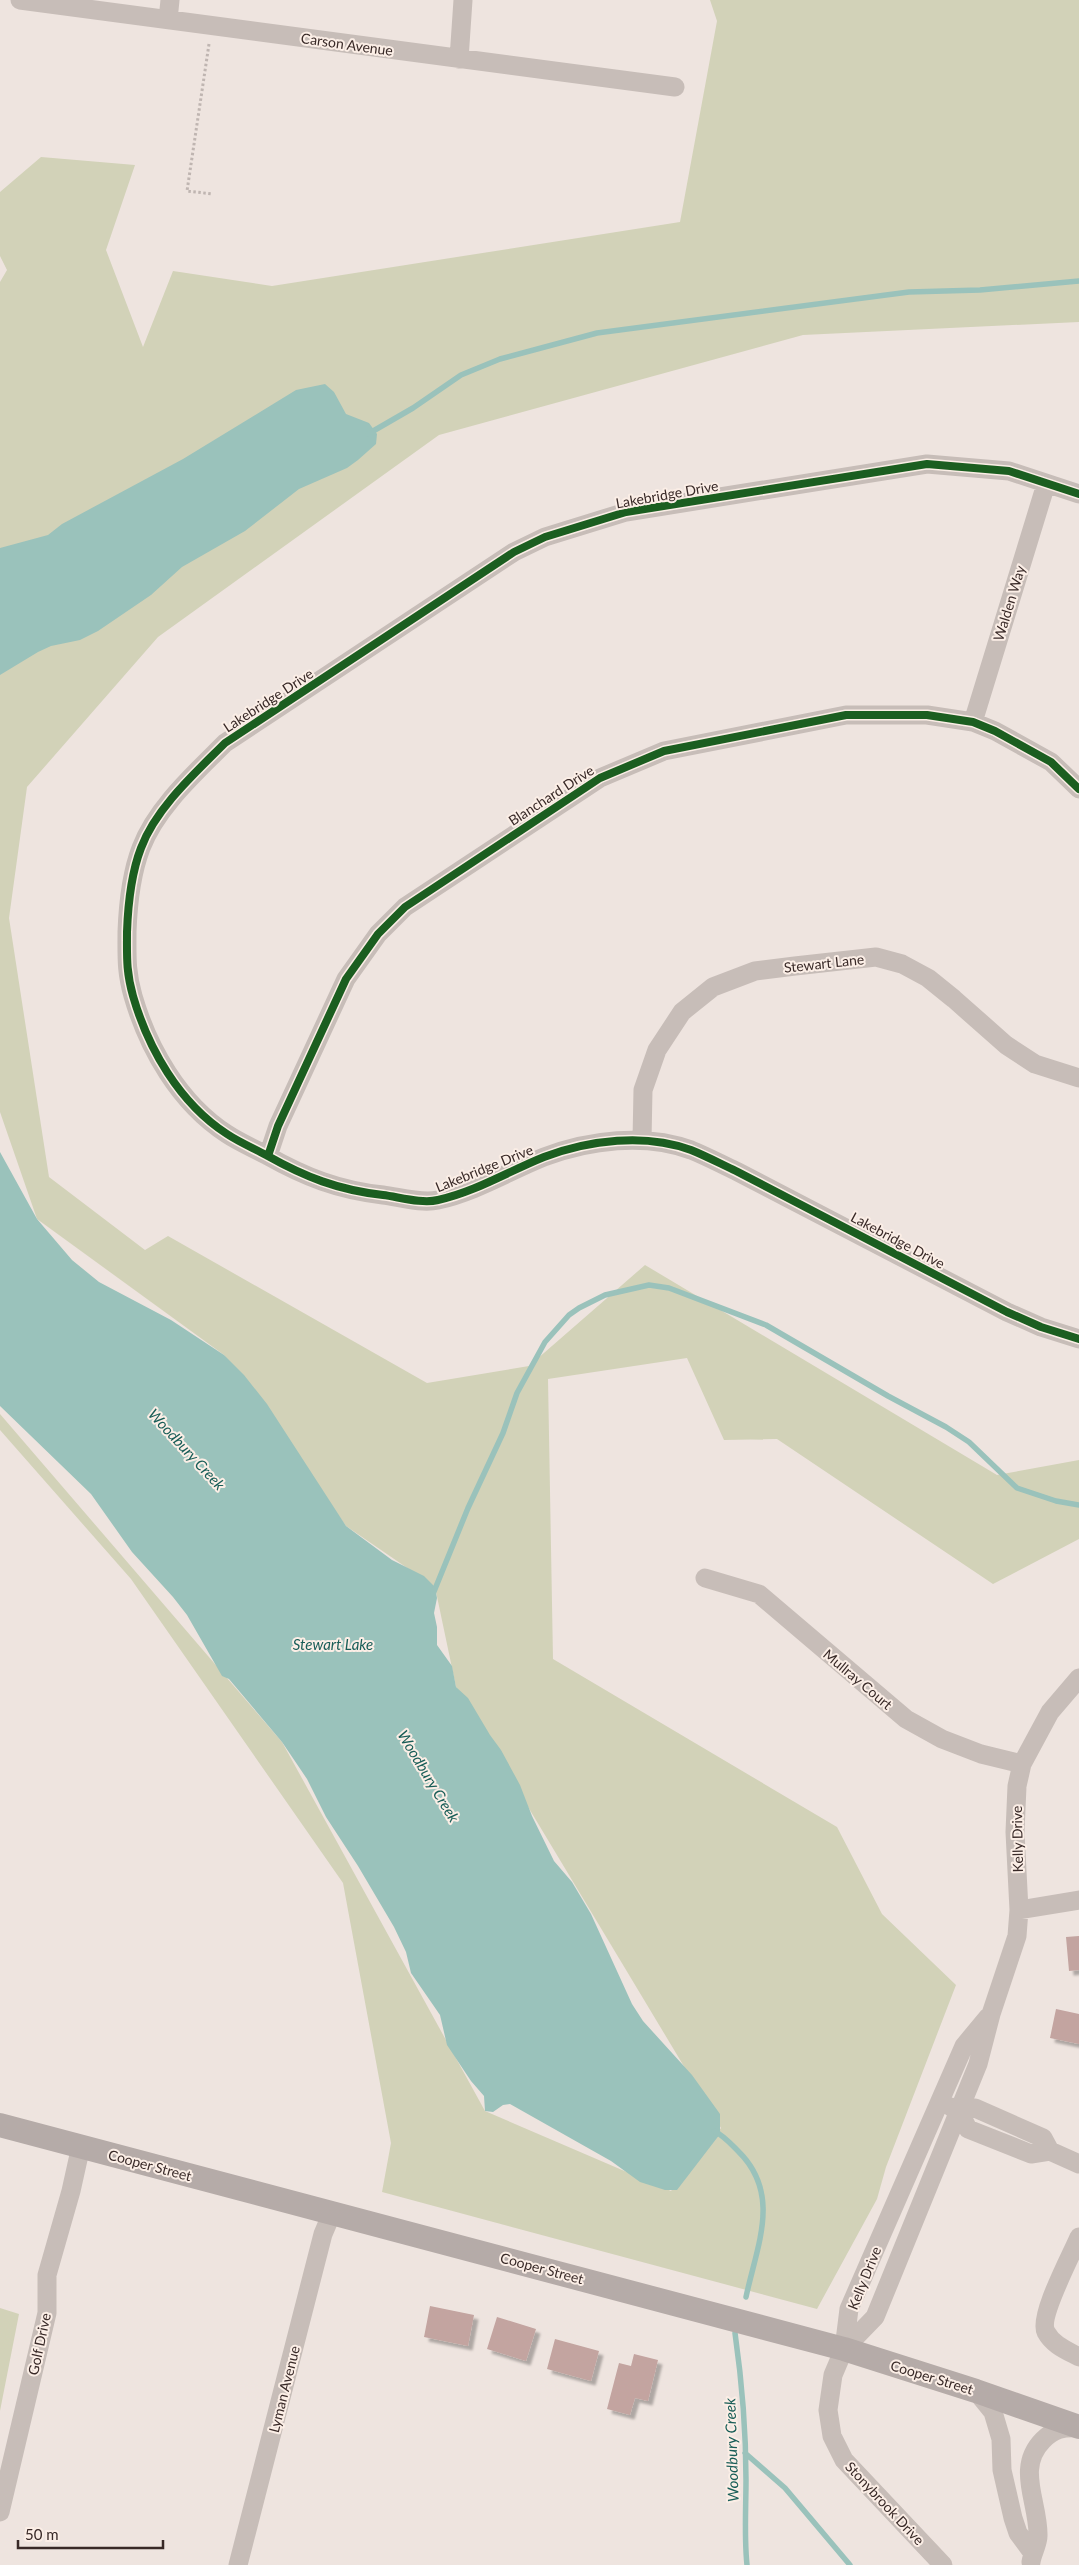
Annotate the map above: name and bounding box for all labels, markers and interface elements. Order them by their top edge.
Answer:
street label: Carson Avenue [300,29,394,59]
street label: Lakebridge Drive [614,477,720,511]
street label: Walden Way [989,562,1029,643]
street label: Lakebridge Drive [220,665,316,735]
street label: Blanchard Drive [505,761,597,829]
street label: Stewart Lane [783,950,865,976]
street label: Lakebridge Drive [433,1141,535,1195]
street label: Lakebridge Drive [848,1208,948,1272]
water label: Woodbury Creek [145,1405,230,1494]
water label: Stewart Lake [293,1635,373,1653]
street label: Mullray Court [820,1645,896,1713]
water label: Woodbury Creek [395,1727,464,1826]
street label: Kelly Drive [1008,1806,1026,1872]
street label: Cooper Street [106,2146,194,2184]
street label: Kelly Drive [844,2244,884,2312]
street label: Cooper Street [498,2249,586,2287]
street label: Golf Drive [24,2311,54,2377]
street label: Lyman Avenue [265,2344,303,2434]
street label: Cooper Street [889,2356,975,2398]
water label: Woodbury Creek [720,2397,742,2502]
street label: Stonybrook Drive [842,2458,928,2548]
scale bar [18,2518,162,2550]
text: 50 m [25,2525,59,2543]

